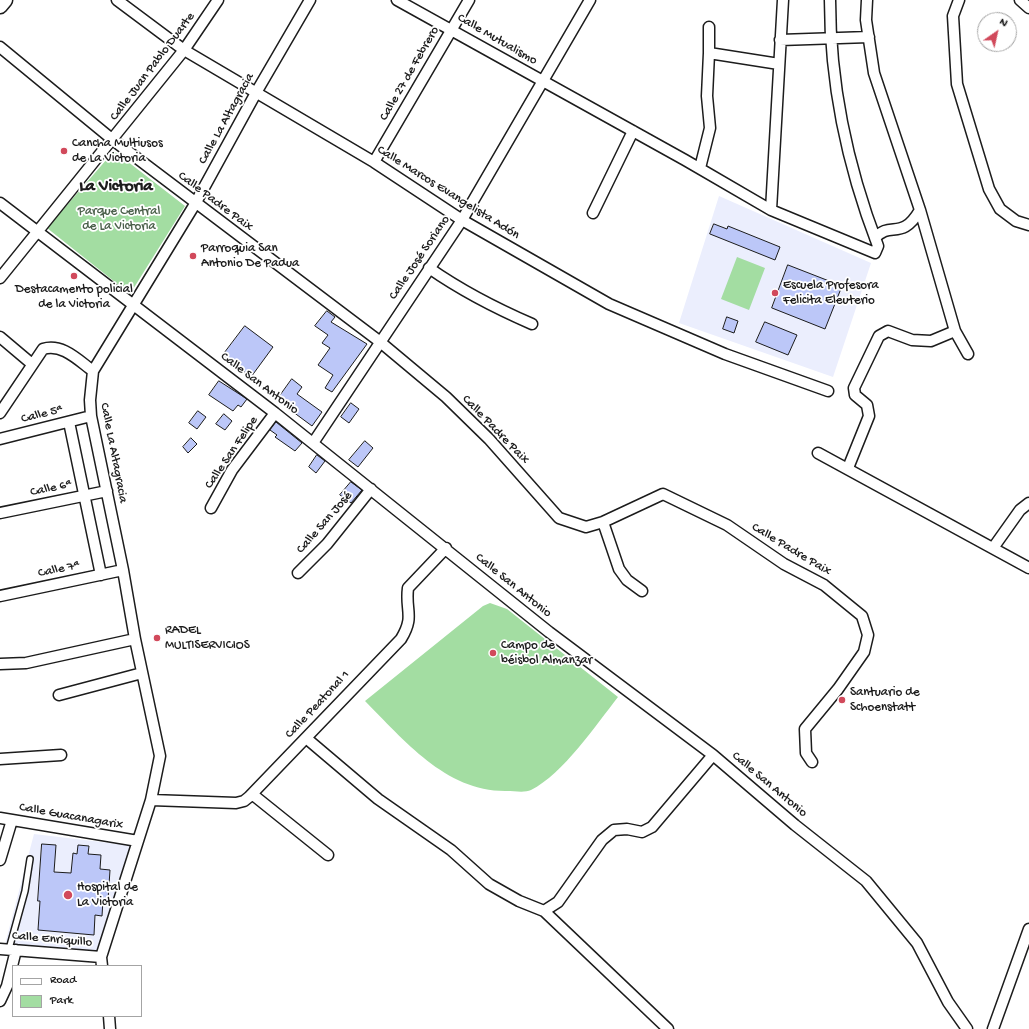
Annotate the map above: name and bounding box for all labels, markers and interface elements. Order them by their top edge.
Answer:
street label: Calle Juan Pablo Duarte [107,10,199,124]
street label: Calle Mutualismo [454,11,540,69]
north arrow [977,12,1017,52]
text: N [997,16,1009,30]
street label: Calle 27 de Febrero [377,24,443,124]
street label: Calle La Altagracia [196,71,258,167]
place label: Cancha Multiusos de La Victoria [72,136,163,167]
street label: Calle Marcos Evangelista Adón [374,143,522,243]
marker: Cancha Multiusos de La Victoria [59,146,69,156]
street label: Calle Padre Paix [174,169,256,235]
district label: La Victoria [79,177,153,197]
park label: Parque Central de La Victoria [78,204,160,235]
street label: Calle José Soriano [386,213,454,303]
place label: Parroquia San Antonio De Padua [201,241,299,272]
marker: Parroquia San Antonio De Padua [188,251,198,261]
marker: Destacamento policial de la Victoria [69,271,79,281]
place label: Escuela Profesora Felicita Eleuterio [783,278,879,309]
place label: Destacamento policial de la Victoria [15,282,133,313]
marker: Escuela Profesora Felicita Eleuterio [770,288,780,298]
street label: Calle San Antonio [217,350,301,418]
street label: Calle Padre Paix [458,392,532,468]
street label: Calle 5ª [20,402,64,428]
street label: Calle La Altagracia [96,402,130,504]
street label: Calle San Felipe [202,414,262,492]
street label: Calle 6ª [29,477,73,501]
street label: Calle San José [294,489,356,557]
street label: Calle Padre Paix [748,520,834,580]
street label: Calle San Antonio [472,550,554,622]
street label: Calle 7ª [37,558,81,582]
place label: RADEL MULTISERVICIOS [165,623,250,654]
marker: RADEL MULTISERVICIOS [152,633,162,643]
place label: Campo de béisbol Almanzar [501,638,592,669]
marker: Campo de béisbol Almanzar [488,648,498,658]
street label: Calle Peatonal 1 [282,668,354,742]
place label: Santuario de Schoenstatt [850,685,920,716]
marker: Santuario de Schoenstatt [837,695,847,705]
street label: Calle San Antonio [728,749,810,821]
street label: Calle Guacanagarix [18,800,124,834]
place label: Hospital de La Victoria [77,880,138,911]
marker: Hospital de La Victoria [62,889,74,901]
street label: Calle Enriquillo [11,929,93,951]
legend [12,965,142,1017]
text: Road [50,974,76,988]
text: Park [50,994,73,1008]

